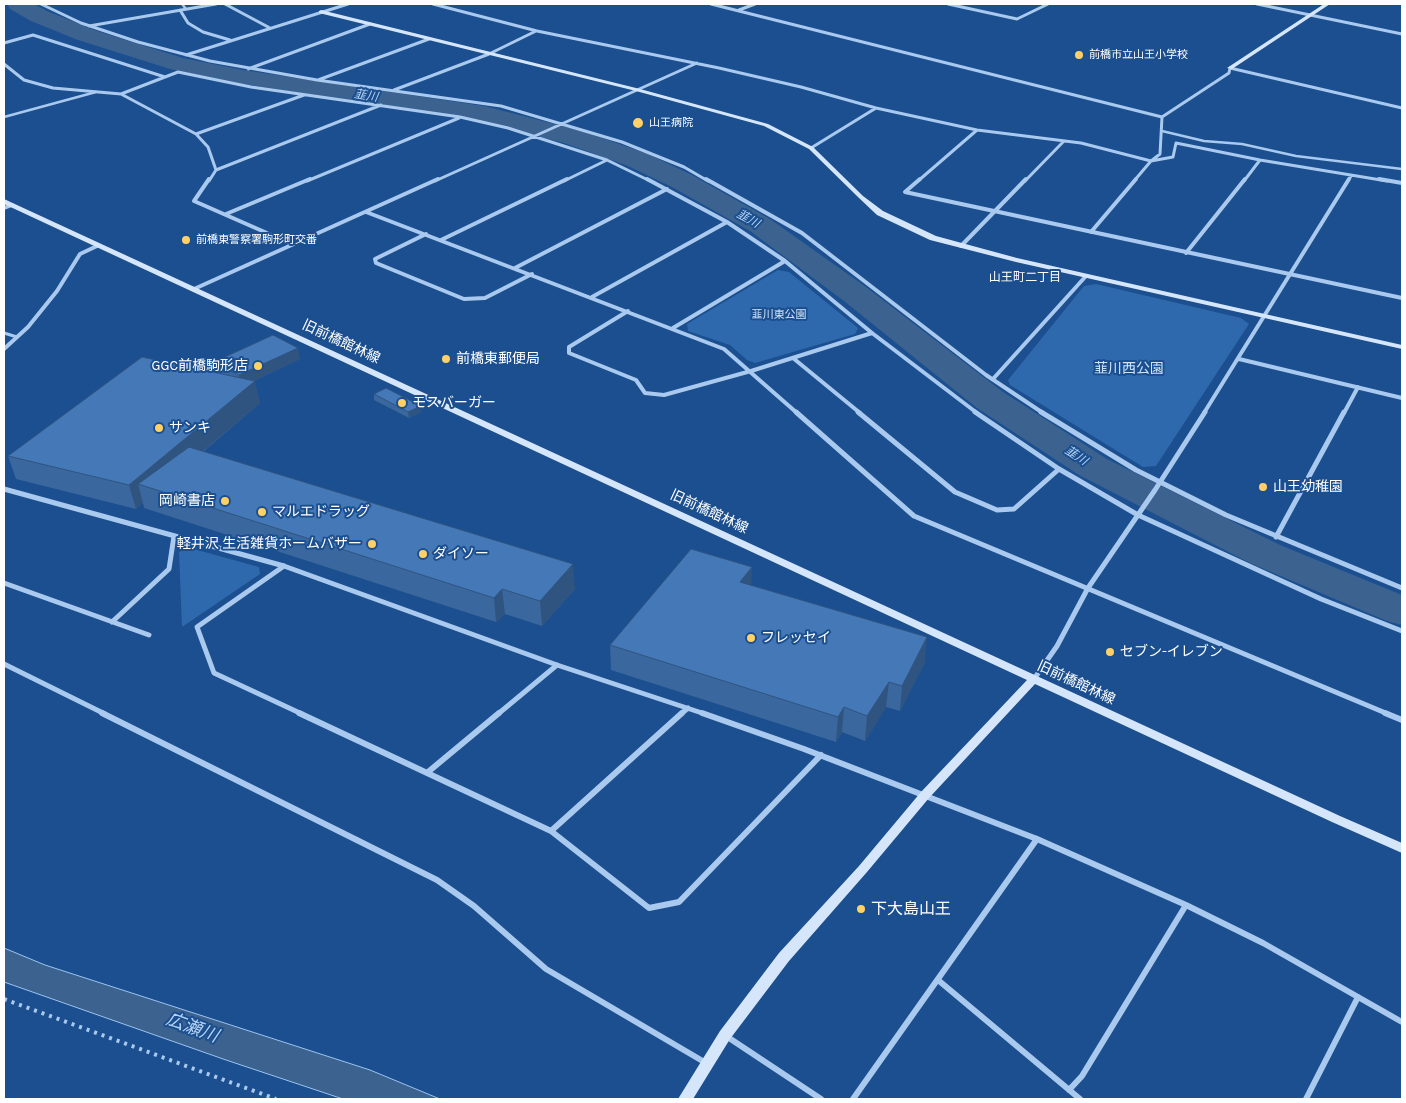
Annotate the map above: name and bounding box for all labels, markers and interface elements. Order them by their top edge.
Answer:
place label: 前橋市立山王小学校 [1089,48,1188,62]
marker: 前橋市立山王小学校 [1073,49,1085,61]
water label: 韮川 [353,87,379,105]
marker: 山王病院 [631,116,645,130]
place label: 山王病院 [649,116,693,130]
water label: 韮川 [734,207,762,231]
place label: 前橋東警察署駒形町交番 [196,233,317,247]
marker: 前橋東警察署駒形町交番 [180,234,192,246]
district label: 山王町二丁目 [989,271,1061,285]
park label: 韮川東公園 [752,308,806,322]
street label: 旧前橋館林線 [299,317,383,367]
place label: 前橋東郵便局 [456,351,540,367]
marker: 前橋東郵便局 [440,353,452,365]
place label: GGC前橋駒形店 [151,358,248,374]
marker: GGC前橋駒形店 [252,360,264,372]
park label: 韮川西公園 [1094,361,1164,377]
place label: モスバーガー [412,395,496,411]
marker: モスバーガー [396,397,408,409]
place label: サンキ [169,420,211,436]
marker: サンキ [153,422,165,434]
water label: 韮川 [1062,443,1090,469]
place label: 山王幼稚園 [1273,479,1343,495]
marker: 山王幼稚園 [1257,481,1269,493]
street label: 旧前橋館林線 [667,487,751,537]
place label: 岡崎書店 [159,493,215,509]
marker: 岡崎書店 [219,495,231,507]
place label: マルエドラッグ [272,504,370,520]
marker: マルエドラッグ [256,506,268,518]
place label: 軽井沢 生活雑貨ホームバザー [177,536,362,552]
marker: 軽井沢 生活雑貨ホームバザー [366,538,378,550]
place label: ダイソー [433,546,489,562]
marker: ダイソー [417,548,429,560]
place label: フレッセイ [761,630,831,646]
marker: フレッセイ [745,632,757,644]
place label: セブン-イレブン [1120,644,1223,660]
marker: セブン-イレブン [1104,646,1116,658]
street label: 旧前橋館林線 [1034,658,1118,708]
place label: 下大島山王 [871,899,951,919]
marker: 下大島山王 [855,903,867,915]
water label: 広瀬川 [163,1009,221,1047]

